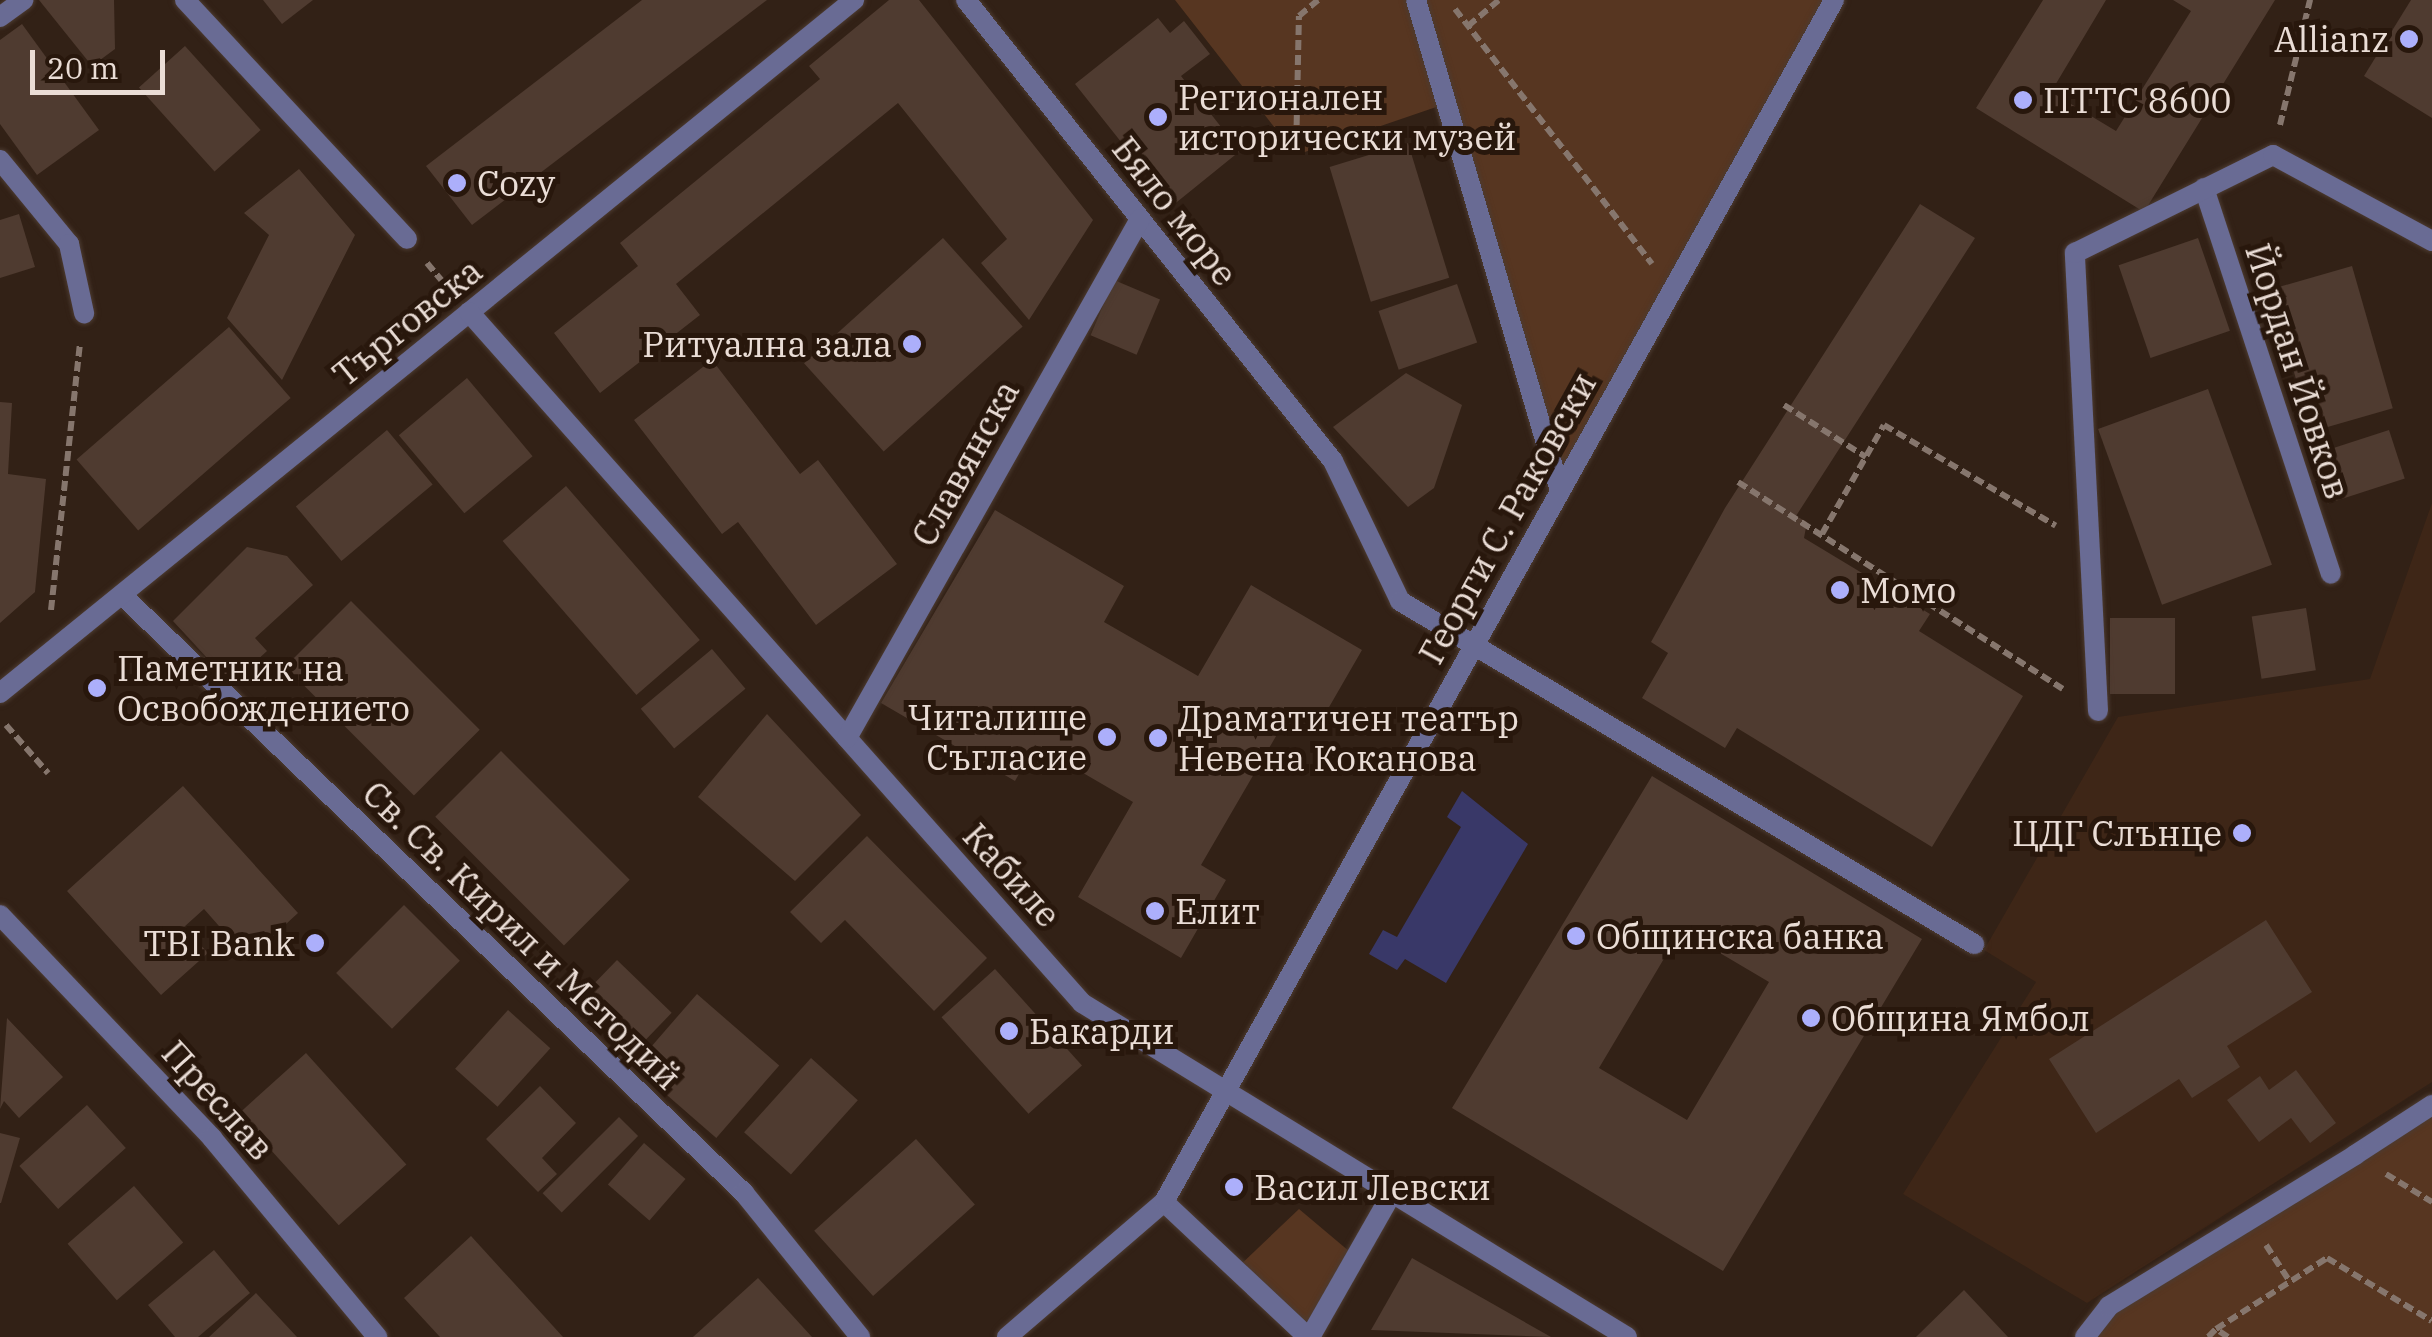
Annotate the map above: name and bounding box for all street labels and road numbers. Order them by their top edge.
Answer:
street label: Бяло море [1104,128,1246,294]
street label: Йордан Йовков [2237,238,2359,504]
street label: Търговска [324,249,490,395]
street label: Георги С. Раковски [1410,365,1604,671]
street label: Славянска [902,373,1028,553]
street label: Св. Св. Кирил и Методий [354,772,690,1098]
street label: Кабиле [955,815,1069,935]
street label: Преслав [154,1032,282,1168]

